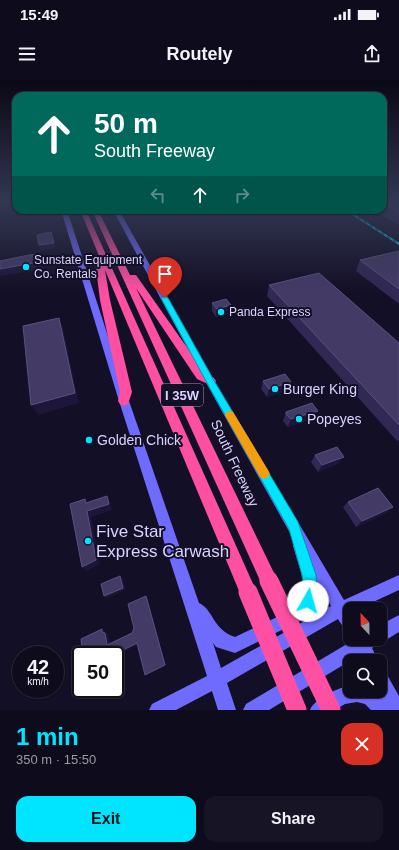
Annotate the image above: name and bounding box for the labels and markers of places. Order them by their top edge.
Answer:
place label: Sunstate Equipment Co. Rentals [34,253,143,281]
pin [148,257,182,298]
marker: Sunstate Equipment Co. Rentals [21,262,31,272]
place label: Panda Express [229,305,310,319]
marker: Panda Express [216,307,226,317]
place label: Burger King [283,381,357,397]
marker: Burger King [270,384,280,394]
place label: Popeyes [307,411,361,427]
marker: Popeyes [294,414,304,424]
place label: Golden Chick [97,432,182,448]
marker: Golden Chick [84,435,94,445]
place label: Five Star Express Carwash [96,522,229,561]
marker: Five Star Express Carwash [83,536,93,546]

